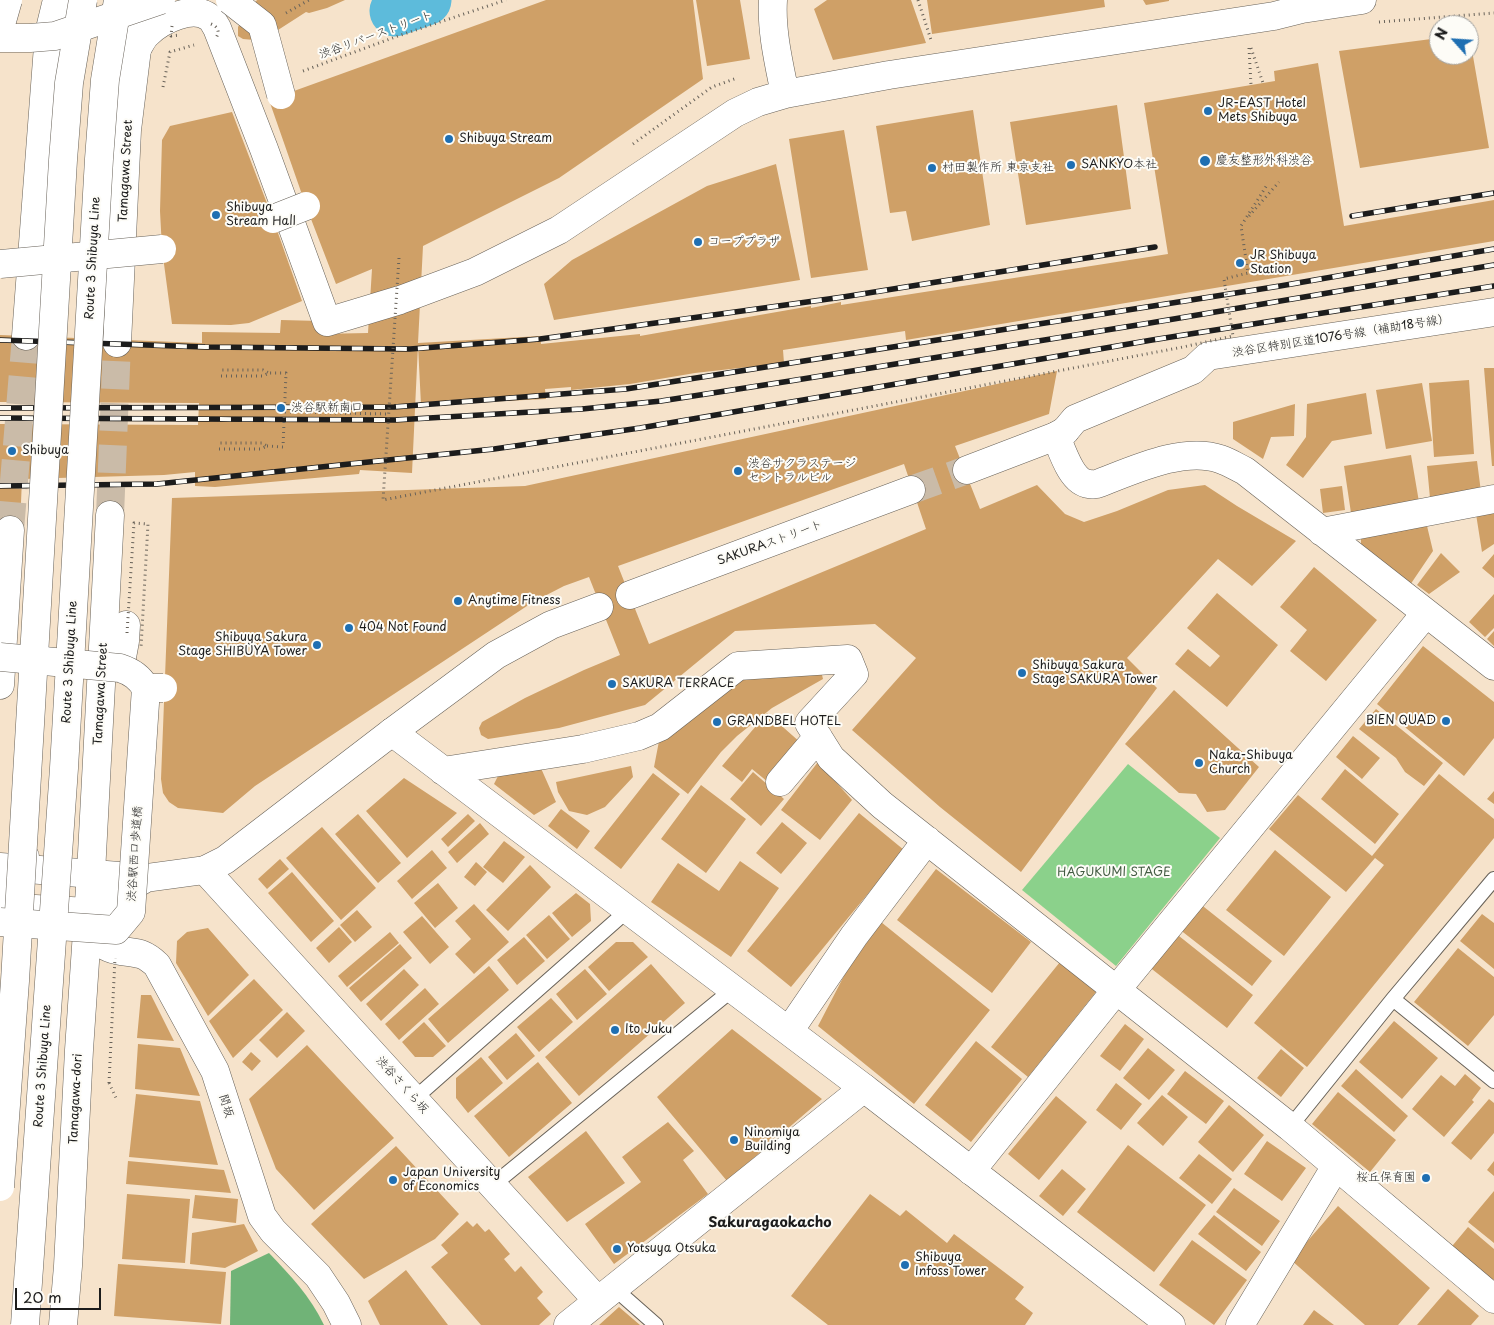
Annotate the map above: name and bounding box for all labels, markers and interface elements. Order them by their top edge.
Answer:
street label: 渋谷リバーストリート [317,8,435,62]
north arrow [1429,15,1479,65]
text: N [1429,24,1453,43]
place label: JR-EAST Hotel Mets Shibuya [1218,97,1306,125]
marker: JR-EAST Hotel Mets Shibuya [1202,105,1214,117]
street label: Tamagawa Street [116,119,136,223]
place label: Shibuya Stream [459,132,552,146]
marker: Shibuya Stream [443,133,455,145]
marker: 慶友整形外科渋谷 [1198,154,1212,168]
place label: 慶友整形外科渋谷 [1216,154,1312,168]
place label: SANKYO本社 [1081,158,1157,172]
marker: SANKYO本社 [1065,159,1077,171]
place label: 村田製作所 東京支社 [942,161,1054,175]
marker: 村田製作所 東京支社 [926,162,938,174]
street label: Route 3 Shibuya Line [83,196,103,320]
place label: Shibuya Stream Hall [226,201,296,229]
marker: Shibuya Stream Hall [210,209,222,221]
place label: コーププラザ [708,235,780,249]
marker: コーププラザ [692,236,704,248]
place label: JR Shibuya Station [1250,249,1316,277]
marker: JR Shibuya Station [1234,257,1246,269]
street label: 渋谷区特別区道1076号線（補助18号線） [1231,312,1451,360]
place label: 渋谷駅新南口 [291,401,363,415]
marker: 渋谷駅新南口 [275,402,287,414]
place label: Shibuya [22,444,69,458]
marker: Shibuya [6,445,18,457]
place label: 渋谷サクラステージ セントラルビル [748,457,856,485]
marker: 渋谷サクラステージ セントラルビル [732,465,744,477]
street label: SAKURAストリート [715,517,825,569]
place label: Anytime Fitness [468,594,560,608]
marker: Anytime Fitness [452,595,464,607]
street label: Route 3 Shibuya Line [60,600,80,724]
place label: 404 Not Found [359,621,447,635]
marker: 404 Not Found [343,622,355,634]
place label: Shibuya Sakura Stage SHIBUYA Tower [178,631,307,659]
marker: Shibuya Sakura Stage SHIBUYA Tower [311,639,323,651]
street label: Tamagawa Street [91,642,111,746]
place label: Shibuya Sakura Stage SAKURA Tower [1032,659,1158,687]
marker: Shibuya Sakura Stage SAKURA Tower [1016,667,1028,679]
place label: SAKURA TERRACE [622,677,734,691]
marker: SAKURA TERRACE [606,678,618,690]
place label: BIEN QUAD [1366,714,1436,728]
place label: GRANDBEL HOTEL [727,715,841,729]
marker: BIEN QUAD [1440,715,1452,727]
marker: GRANDBEL HOTEL [711,716,723,728]
place label: Naka-Shibuya Church [1209,749,1293,777]
marker: Naka-Shibuya Church [1193,757,1205,769]
street label: 渋谷駅西口歩道橋 [124,806,146,902]
park label: HAGUKUMI STAGE [1057,866,1171,880]
street label: Route 3 Shibuya Line [32,1004,54,1128]
place label: Ito Juku [625,1023,672,1037]
marker: Ito Juku [609,1024,621,1036]
street label: Tamagawa-dori [66,1053,86,1145]
street label: 渋谷さくら坂 [373,1053,431,1117]
street label: 間坂 [215,1092,237,1120]
place label: Ninomiya Building [744,1126,800,1154]
marker: Ninomiya Building [728,1134,740,1146]
place label: Japan University of Economics [403,1166,500,1194]
place label: 桜丘保育園 [1356,1171,1416,1185]
marker: 桜丘保育園 [1420,1172,1432,1184]
marker: Japan University of Economics [387,1174,399,1186]
district label: Sakuragaokacho [708,1215,832,1231]
place label: Yotsuya Otsuka [627,1242,716,1256]
marker: Yotsuya Otsuka [611,1243,623,1255]
place label: Shibuya Infoss Tower [915,1251,986,1279]
marker: Shibuya Infoss Tower [899,1259,911,1271]
scale bar [18,1278,104,1310]
text: 20 m [23,1285,62,1308]

